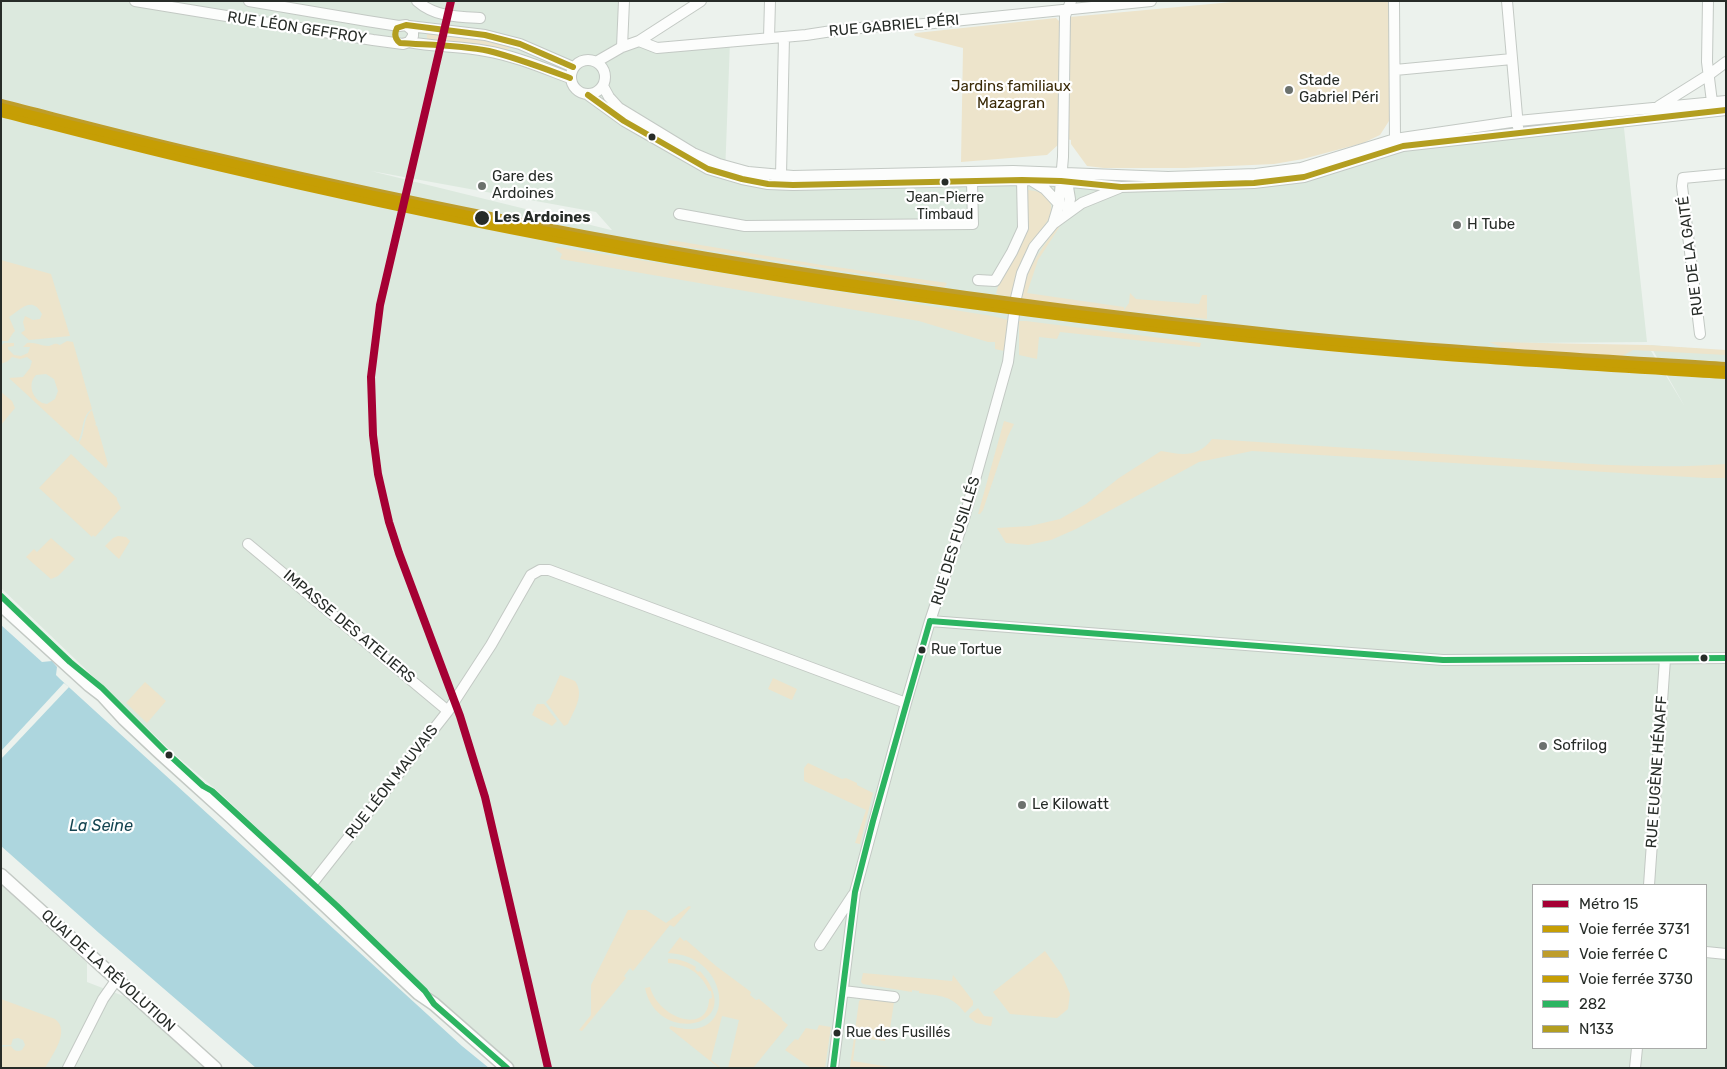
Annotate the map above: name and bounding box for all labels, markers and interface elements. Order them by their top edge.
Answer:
street label: RUE LÉON GEFFROY [226,8,368,48]
street label: RUE GABRIEL PÉRI [828,11,960,41]
place label: Stade Gabriel Péri [1299,72,1379,107]
park label: Jardins familiaux Mazagran [951,78,1071,113]
marker: Stade Gabriel Péri [1283,84,1295,96]
unlabelled marker [647,132,657,142]
place label: Gare des Ardoines [492,168,554,203]
marker: Jean-Pierre Timbaud [940,177,950,187]
marker: Gare des Ardoines [476,180,488,192]
place label: Jean-Pierre Timbaud [906,190,984,222]
street label: RUE DE LA GAITÉ [1675,195,1707,317]
marker: Les Ardoines [473,209,491,227]
place label: Les Ardoines [494,209,591,227]
place label: H Tube [1467,216,1515,234]
marker: H Tube [1451,219,1463,231]
street label: RUE DES FUSILLÉS [928,475,984,607]
street label: IMPASSE DES ATELIERS [280,567,418,687]
place label: Rue Tortue [931,642,1002,658]
marker: Rue Tortue [917,645,927,655]
unlabelled marker [1699,653,1709,663]
street label: RUE EUGÈNE HÉNAFF [1643,695,1671,849]
street label: RUE LÉON MAUVAIS [342,721,442,843]
place label: Sofrilog [1553,737,1607,755]
marker: Sofrilog [1537,740,1549,752]
unlabelled marker [164,750,174,760]
place label: Le Kilowatt [1032,796,1109,814]
marker: Le Kilowatt [1016,799,1028,811]
water label: La Seine [69,816,133,836]
legend [1532,884,1707,1049]
text: Métro 15 [1579,895,1638,913]
street label: QUAI DE LA RÉVOLUTION [37,906,179,1036]
text: Voie ferrée 3731 [1579,920,1690,938]
text: Voie ferrée C [1579,945,1668,963]
text: Voie ferrée 3730 [1579,970,1693,988]
text: 282 [1579,995,1606,1013]
text: N133 [1579,1020,1614,1038]
place label: Rue des Fusillés [846,1025,950,1041]
marker: Rue des Fusillés [832,1028,842,1038]

